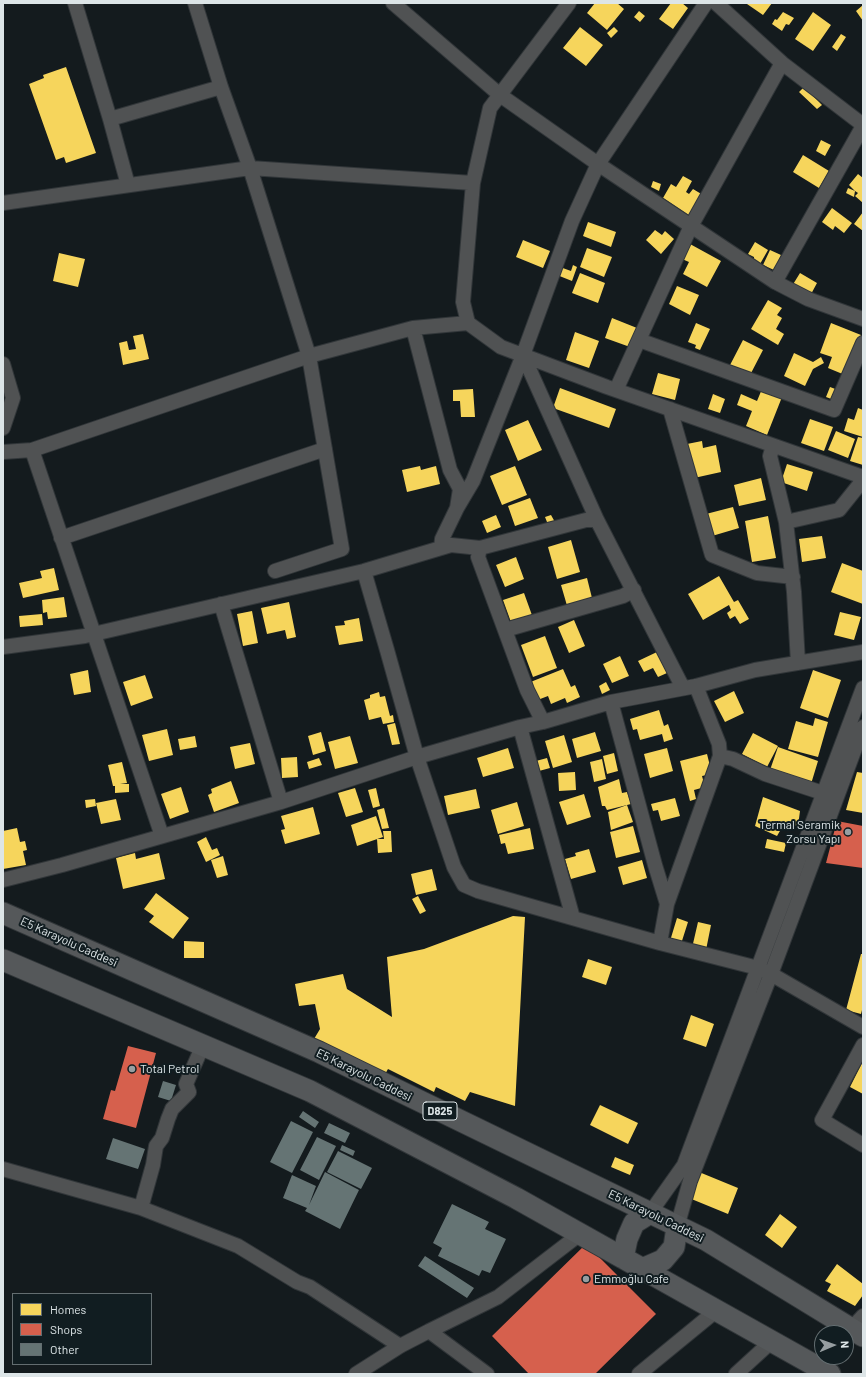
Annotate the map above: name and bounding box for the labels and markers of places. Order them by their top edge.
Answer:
place label: Termal Seramik Zorsu Yapı [759,818,840,846]
marker: Termal Seramik Zorsu Yapı [843,827,853,837]
place label: Total Petrol [140,1062,199,1076]
marker: Total Petrol [127,1064,137,1074]
place label: Emmoğlu Cafe [594,1272,669,1286]
marker: Emmoğlu Cafe [581,1274,591,1284]

